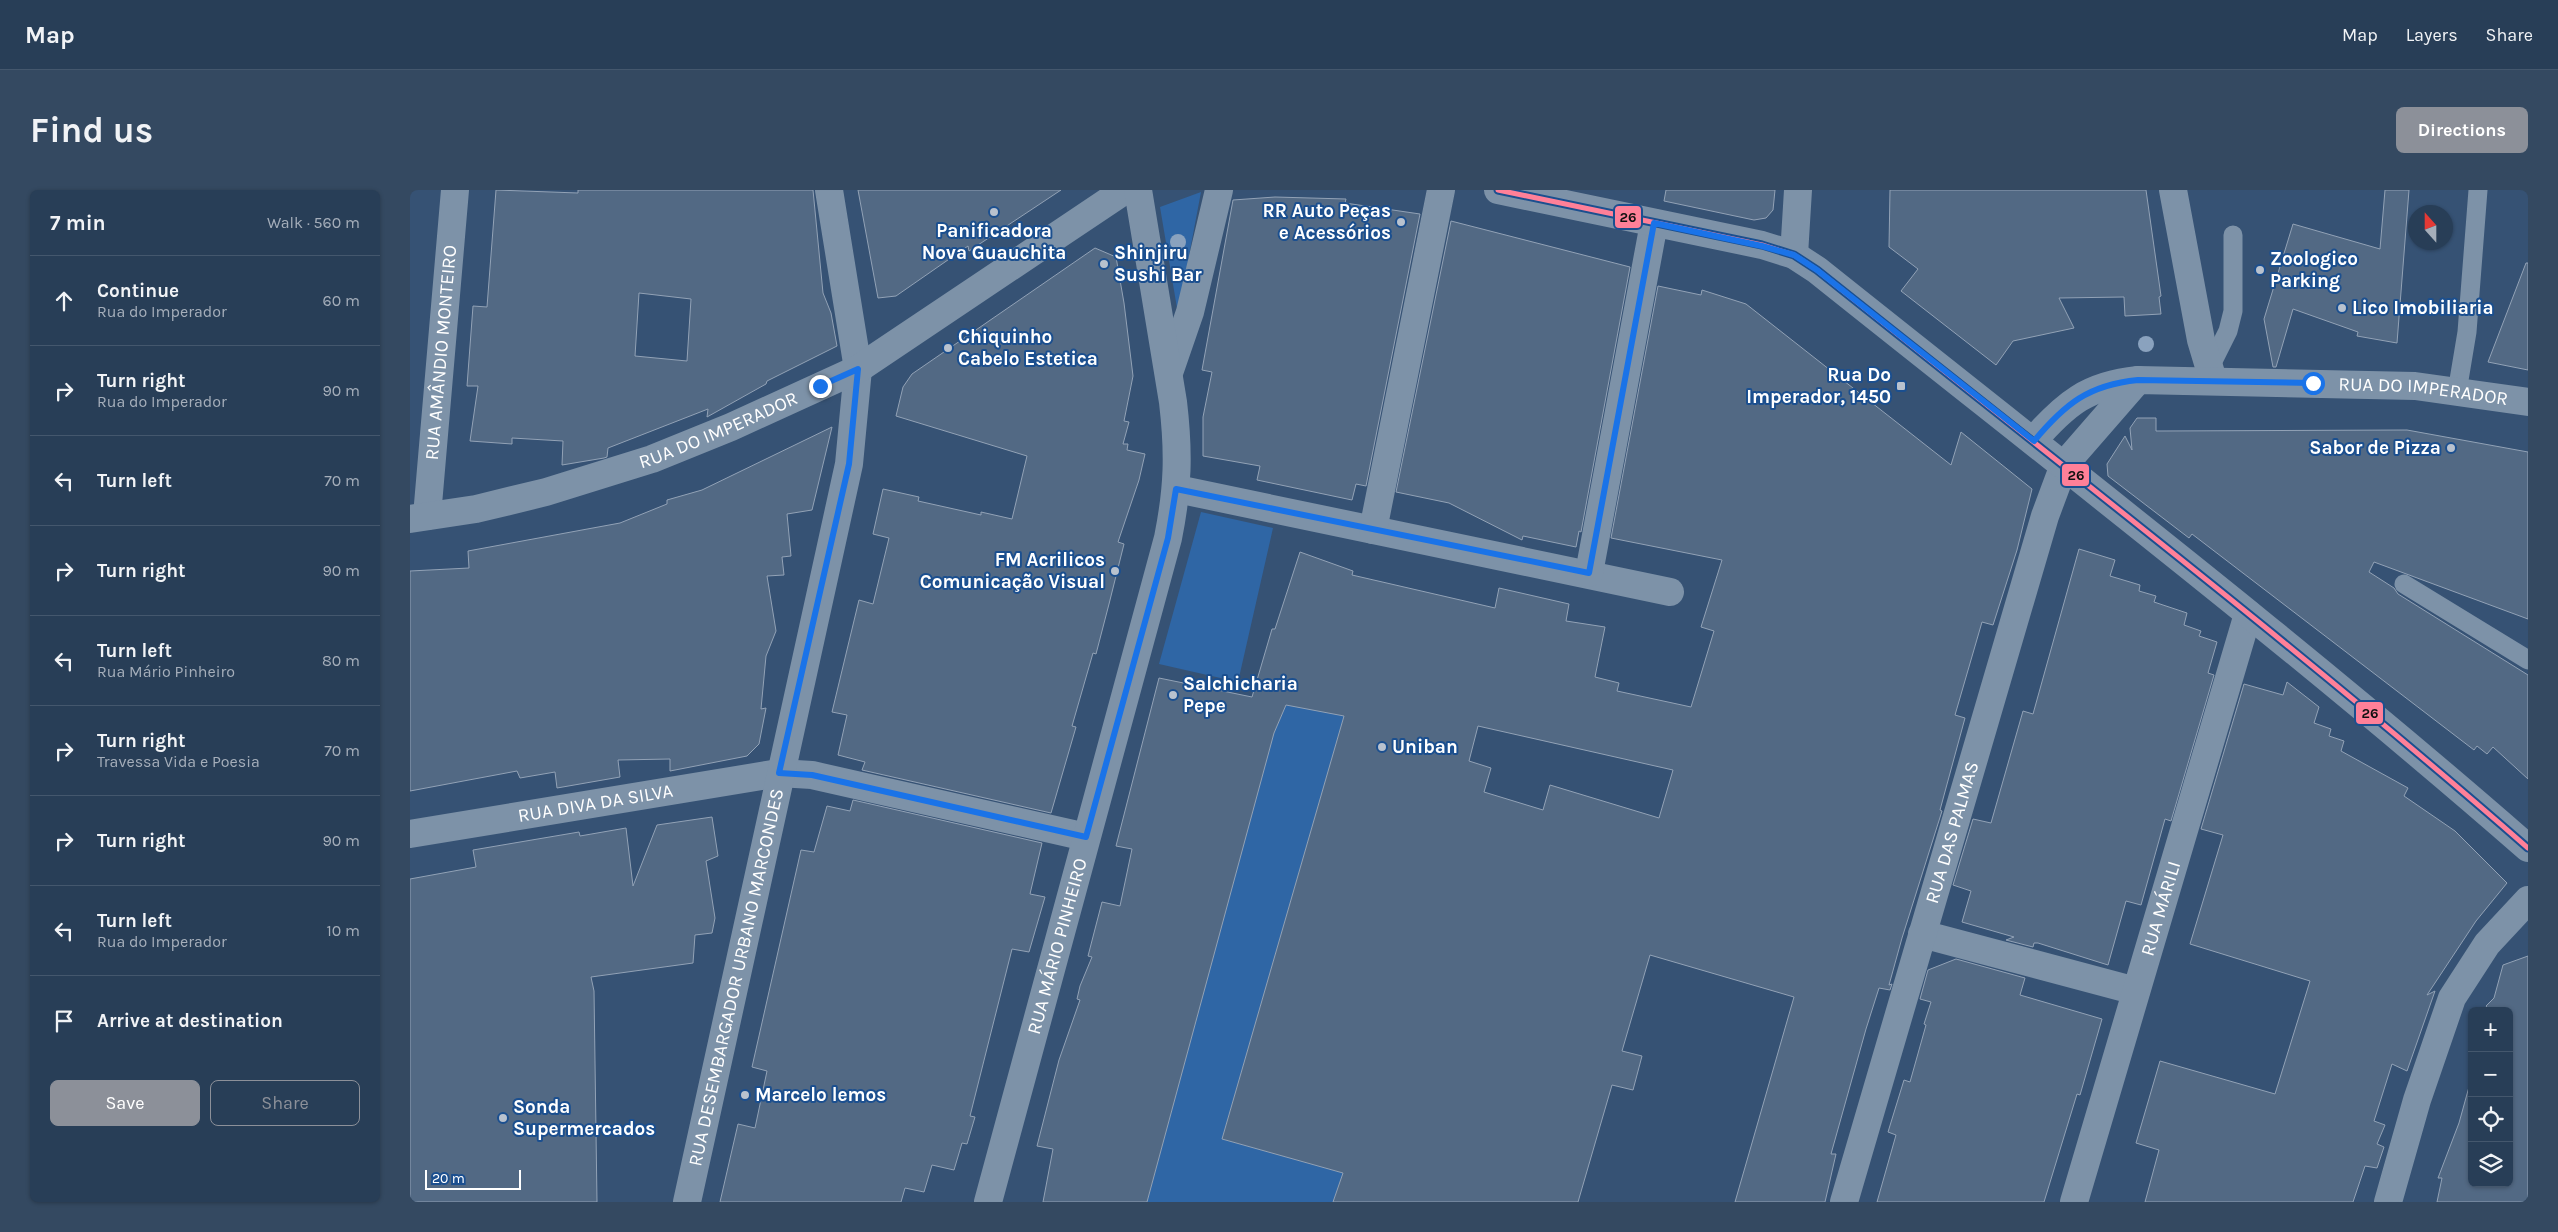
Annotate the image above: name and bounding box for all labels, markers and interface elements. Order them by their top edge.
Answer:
text: Map [25,21,75,49]
text: Map [2342,24,2378,46]
text: Layers [2406,24,2458,46]
text: Share [2486,24,2533,46]
button: Directions [2396,107,2528,153]
text: Find us [30,110,153,151]
place label: RR Auto Peças e Acessórios [1263,200,1391,244]
line badge: 26 [1614,205,1642,229]
north arrow [2408,205,2453,250]
marker: Panificadora Nova Guauchita [988,206,1000,218]
text: 26 [1620,209,1636,226]
text: 7 min [50,211,106,235]
text: Walk · 560 m [267,213,360,232]
marker: RR Auto Peças e Acessórios [1395,216,1407,228]
place label: Panificadora Nova Guauchita [922,220,1066,264]
place label: Shinjiru Sushi Bar [1114,242,1202,286]
street label: RUA AMÂNDIO MONTEIRO [421,244,461,461]
place label: Zoologico Parking [2270,248,2358,292]
marker: Shinjiru Sushi Bar [1098,258,1110,270]
marker: Zoologico Parking [2254,264,2266,276]
text: Continue [97,280,179,302]
icon: ahead [50,287,78,315]
text: 60 m [323,291,360,310]
place label: Lico Imobiliaria [2352,297,2494,319]
text: Rua do Imperador [97,302,227,321]
marker: Lico Imobiliaria [2336,302,2348,314]
place label: Chiquinho Cabelo Estetica [958,326,1098,370]
marker: Chiquinho Cabelo Estetica [942,342,954,354]
place label: Rua Do Imperador, 1450 [1746,364,1891,408]
text: Turn right [97,370,186,392]
route start [2302,372,2325,395]
street label: RUA DO IMPERADOR [2338,373,2510,410]
route end [809,375,832,398]
icon: right [50,377,78,405]
marker: Rua Do Imperador, 1450 [1895,380,1907,392]
text: 90 m [322,381,360,400]
street label: RUA DO IMPERADOR [636,387,801,473]
text: Rua do Imperador [97,392,227,411]
place label: Sabor de Pizza [2309,437,2441,459]
marker: Sabor de Pizza [2445,442,2457,454]
line badge: 26 [2061,463,2090,487]
icon: left [50,467,78,495]
text: 26 [2068,467,2084,484]
text: Turn left [97,470,172,492]
text: 70 m [324,471,360,490]
place label: FM Acrilicos Comunicação Visual [920,549,1105,593]
icon: right [50,557,78,585]
text: Turn right [97,560,186,582]
text: 90 m [322,561,360,580]
marker: FM Acrilicos Comunicação Visual [1109,565,1121,577]
text: Turn left [97,640,172,662]
icon: left [50,647,78,675]
text: 80 m [322,651,360,670]
text: Rua Mário Pinheiro [97,662,235,681]
place label: Salchicharia Pepe [1183,673,1298,717]
marker: Salchicharia Pepe [1167,689,1179,701]
line badge: 26 [2355,701,2384,725]
text: 26 [2362,705,2378,722]
text: Turn right [97,730,186,752]
place label: Uniban [1392,736,1458,758]
icon: right [50,737,78,765]
text: 70 m [324,741,360,760]
marker: Uniban [1376,741,1388,753]
text: Travessa Vida e Poesia [97,752,260,771]
street label: RUA DAS PALMAS [1921,759,1983,906]
street label: RUA DIVA DA SILVA [516,780,675,827]
street label: RUA DESEMBARGADOR URBANO MARCONDES [684,786,788,1168]
icon: right [50,827,78,855]
text: Turn right [97,830,186,852]
text: 90 m [322,831,360,850]
street label: RUA MÁRIO PINHEIRO [1023,856,1092,1037]
street label: RUA MÁRILI [2136,859,2185,959]
text: Turn left [97,910,172,932]
icon: left [50,917,78,945]
text: 10 m [326,921,360,940]
text: Rua do Imperador [97,932,227,951]
icon: arrive [50,1007,78,1035]
map controls [2468,1007,2513,1187]
button: + [2468,1007,2513,1052]
text: Arrive at destination [97,1010,283,1032]
button: − [2468,1052,2513,1097]
button: Save [50,1080,200,1126]
button: Share [210,1080,360,1126]
place label: Marcelo lemos [755,1084,886,1106]
marker: Marcelo lemos [739,1089,751,1101]
place label: Sonda Supermercados [513,1096,655,1140]
button: locate [2468,1097,2513,1142]
marker: Sonda Supermercados [497,1112,509,1124]
button: layers [2468,1142,2513,1187]
scale bar [425,1167,521,1190]
text: 20 m [432,1170,465,1187]

